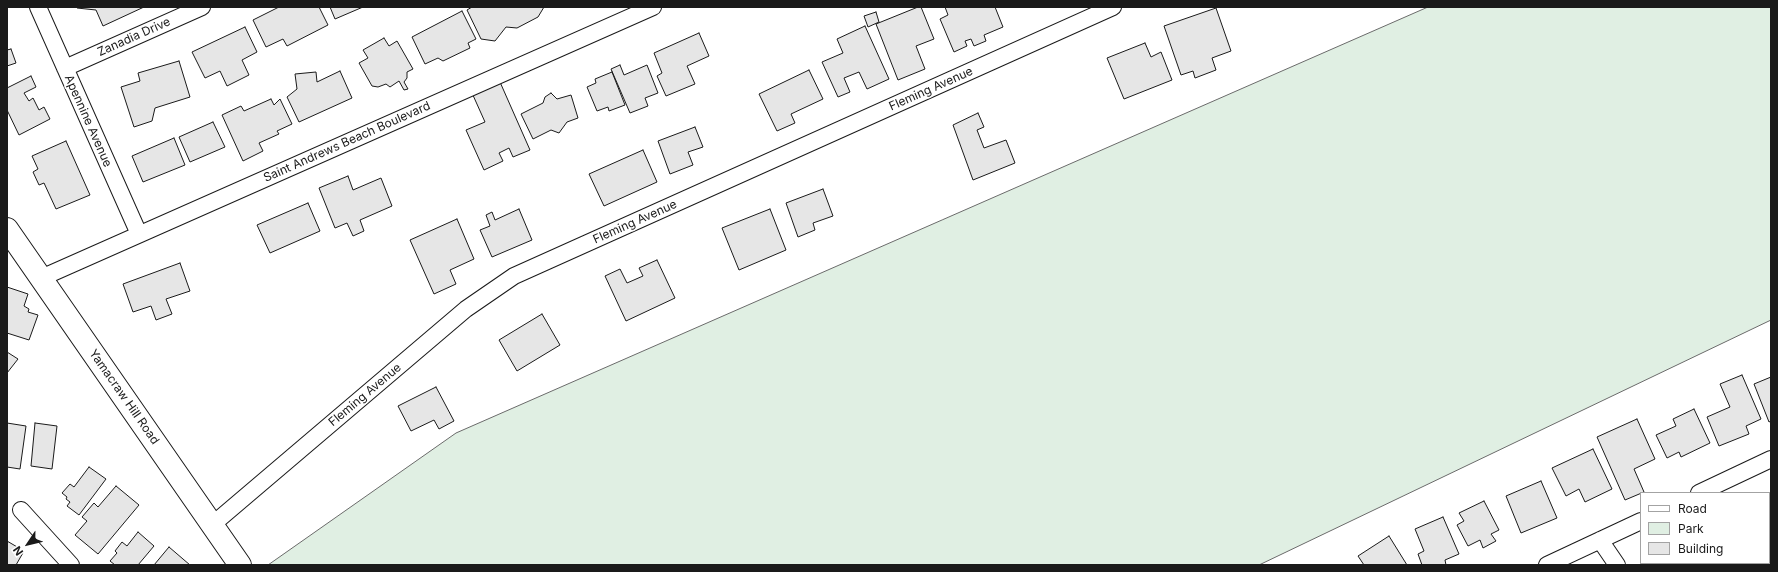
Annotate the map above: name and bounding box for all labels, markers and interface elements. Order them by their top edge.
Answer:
street label: Zanadia Drive [95,15,173,59]
street label: Fleming Avenue [887,64,975,114]
street label: Apennine Avenue [61,73,115,169]
street label: Saint Andrews Beach Boulevard [261,99,433,185]
street label: Fleming Avenue [591,197,679,247]
street label: Yamacraw Hill Road [86,347,162,447]
street label: Fleming Avenue [326,360,404,430]
legend [1640,492,1770,564]
text: Road [1678,501,1707,516]
text: Park [1678,521,1704,536]
north arrow [8,524,48,564]
text: Building [1678,541,1723,556]
text: N [10,543,26,558]

